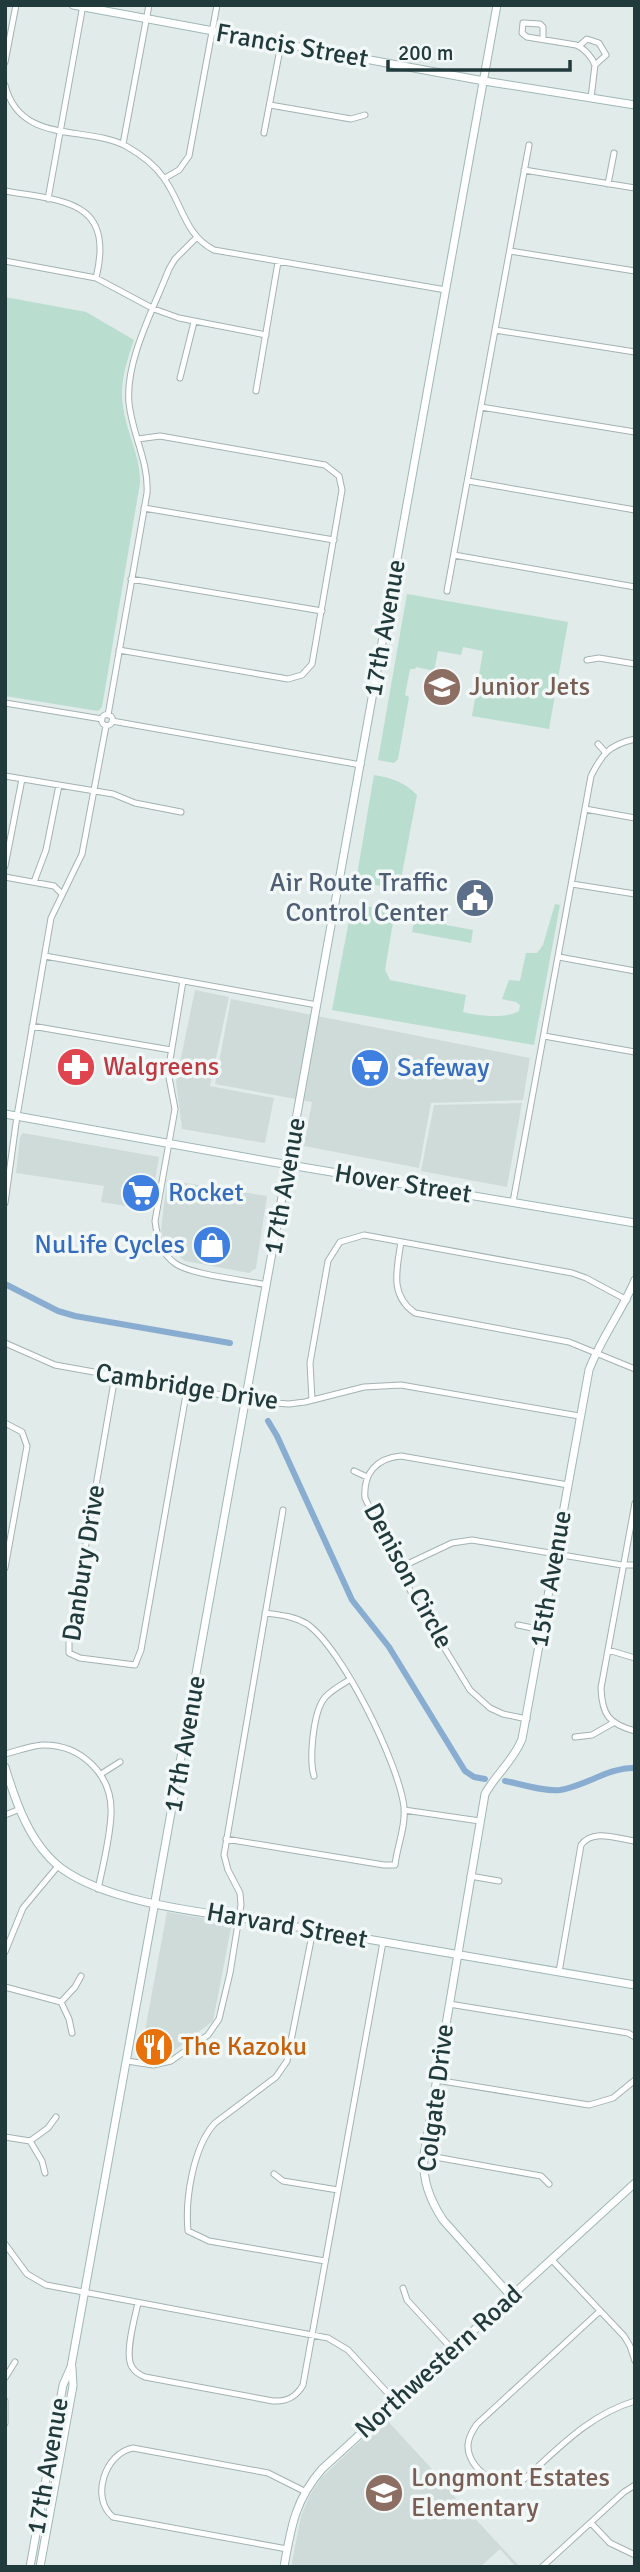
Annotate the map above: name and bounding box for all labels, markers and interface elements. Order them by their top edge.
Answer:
street label: Francis Street [213,17,371,75]
scale bar [388,28,570,72]
text: 200 m [398,40,453,66]
street label: 17th Avenue [357,557,413,699]
school or university icon: Junior Jets [421,666,463,708]
place label: Junior Jets [469,671,590,703]
place label: Air Route Traffic Control Center [270,867,448,929]
public building icon: Air Route Traffic Control Center [454,877,496,919]
pharmacy icon: Walgreens [55,1046,97,1088]
supermarket icon: Safeway [349,1047,391,1089]
place label: Walgreens [103,1051,219,1083]
place label: Safeway [397,1052,489,1084]
street label: 17th Avenue [257,1115,313,1257]
street label: Hover Street [332,1157,474,1211]
supermarket icon: Rocket [120,1172,162,1214]
place label: Rocket [168,1177,244,1209]
shop icon: NuLife Cycles [191,1224,233,1266]
place label: NuLife Cycles [34,1229,185,1261]
street label: Cambridge Drive [93,1357,281,1417]
street label: Danbury Drive [56,1482,112,1644]
street label: Denison Circle [356,1498,460,1654]
street label: 15th Avenue [523,1508,579,1650]
street label: 17th Avenue [157,1673,213,1815]
street label: Harvard Street [204,1896,370,1956]
street label: Colgate Drive [411,2022,461,2174]
restaurant icon: The Kazoku [133,2026,175,2068]
place label: The Kazoku [181,2031,307,2063]
street label: Northwestern Road [349,2279,529,2445]
street label: 17th Avenue [20,2395,76,2537]
place label: Longmont Estates Elementary [411,2462,610,2524]
school or university icon: Longmont Estates Elementary [363,2472,405,2514]

